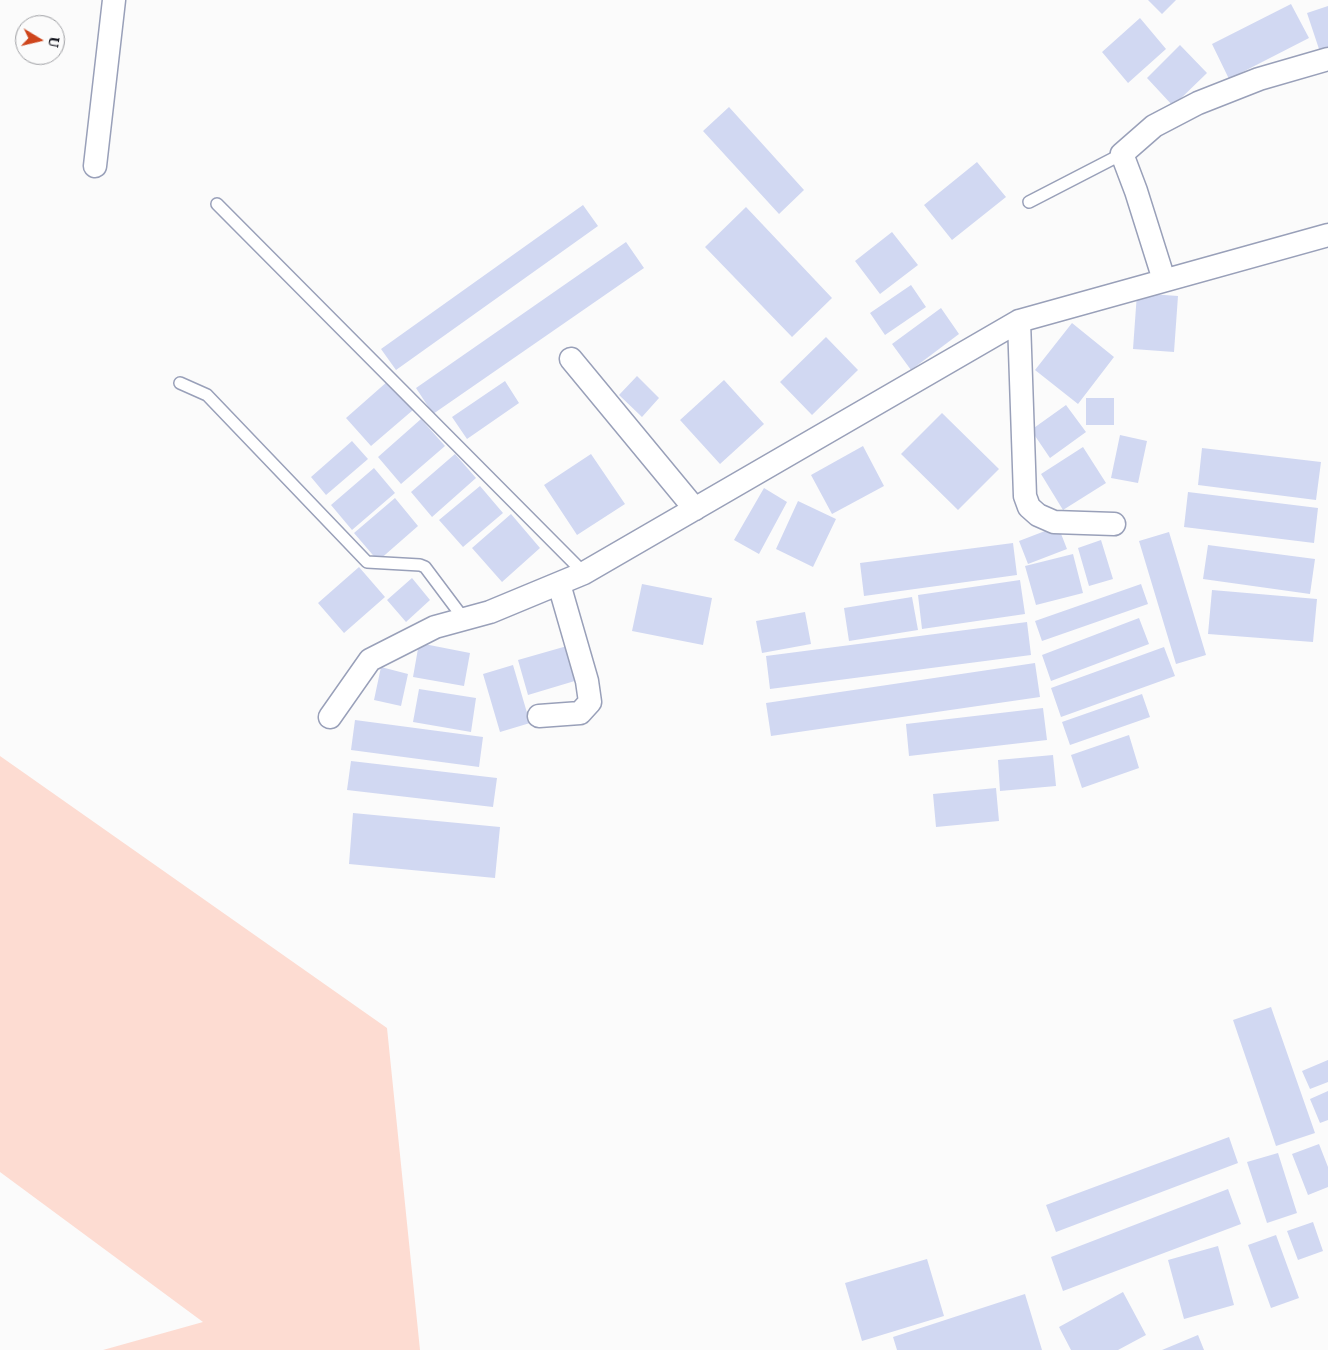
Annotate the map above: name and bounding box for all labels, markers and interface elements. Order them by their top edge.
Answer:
north arrow [15,15,65,65]
text: U [44,35,64,49]

